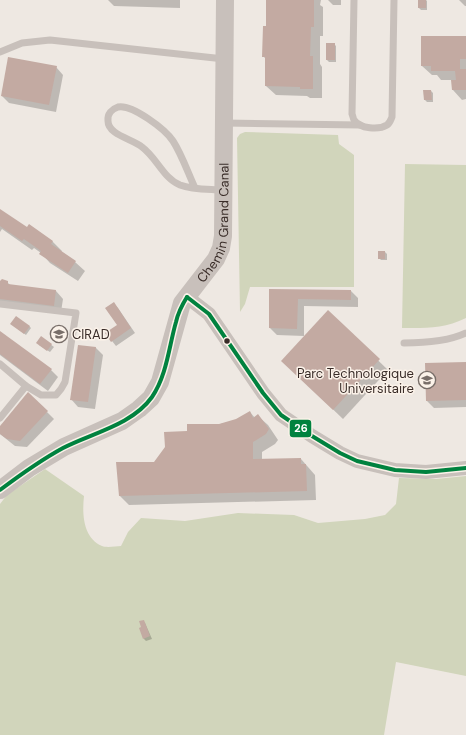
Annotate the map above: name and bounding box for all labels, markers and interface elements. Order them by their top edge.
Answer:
street label: Chemin Grand Canal [193,163,233,286]
school or university icon: CIRAD [49,324,69,344]
place label: CIRAD [72,326,110,343]
unlabelled marker [222,336,232,346]
place label: Parc Technologique Universitaire [297,365,414,397]
school or university icon: Parc Technologique Universitaire [417,370,437,390]
line badge: 26 [289,419,312,438]
text: 26 [294,421,308,435]

